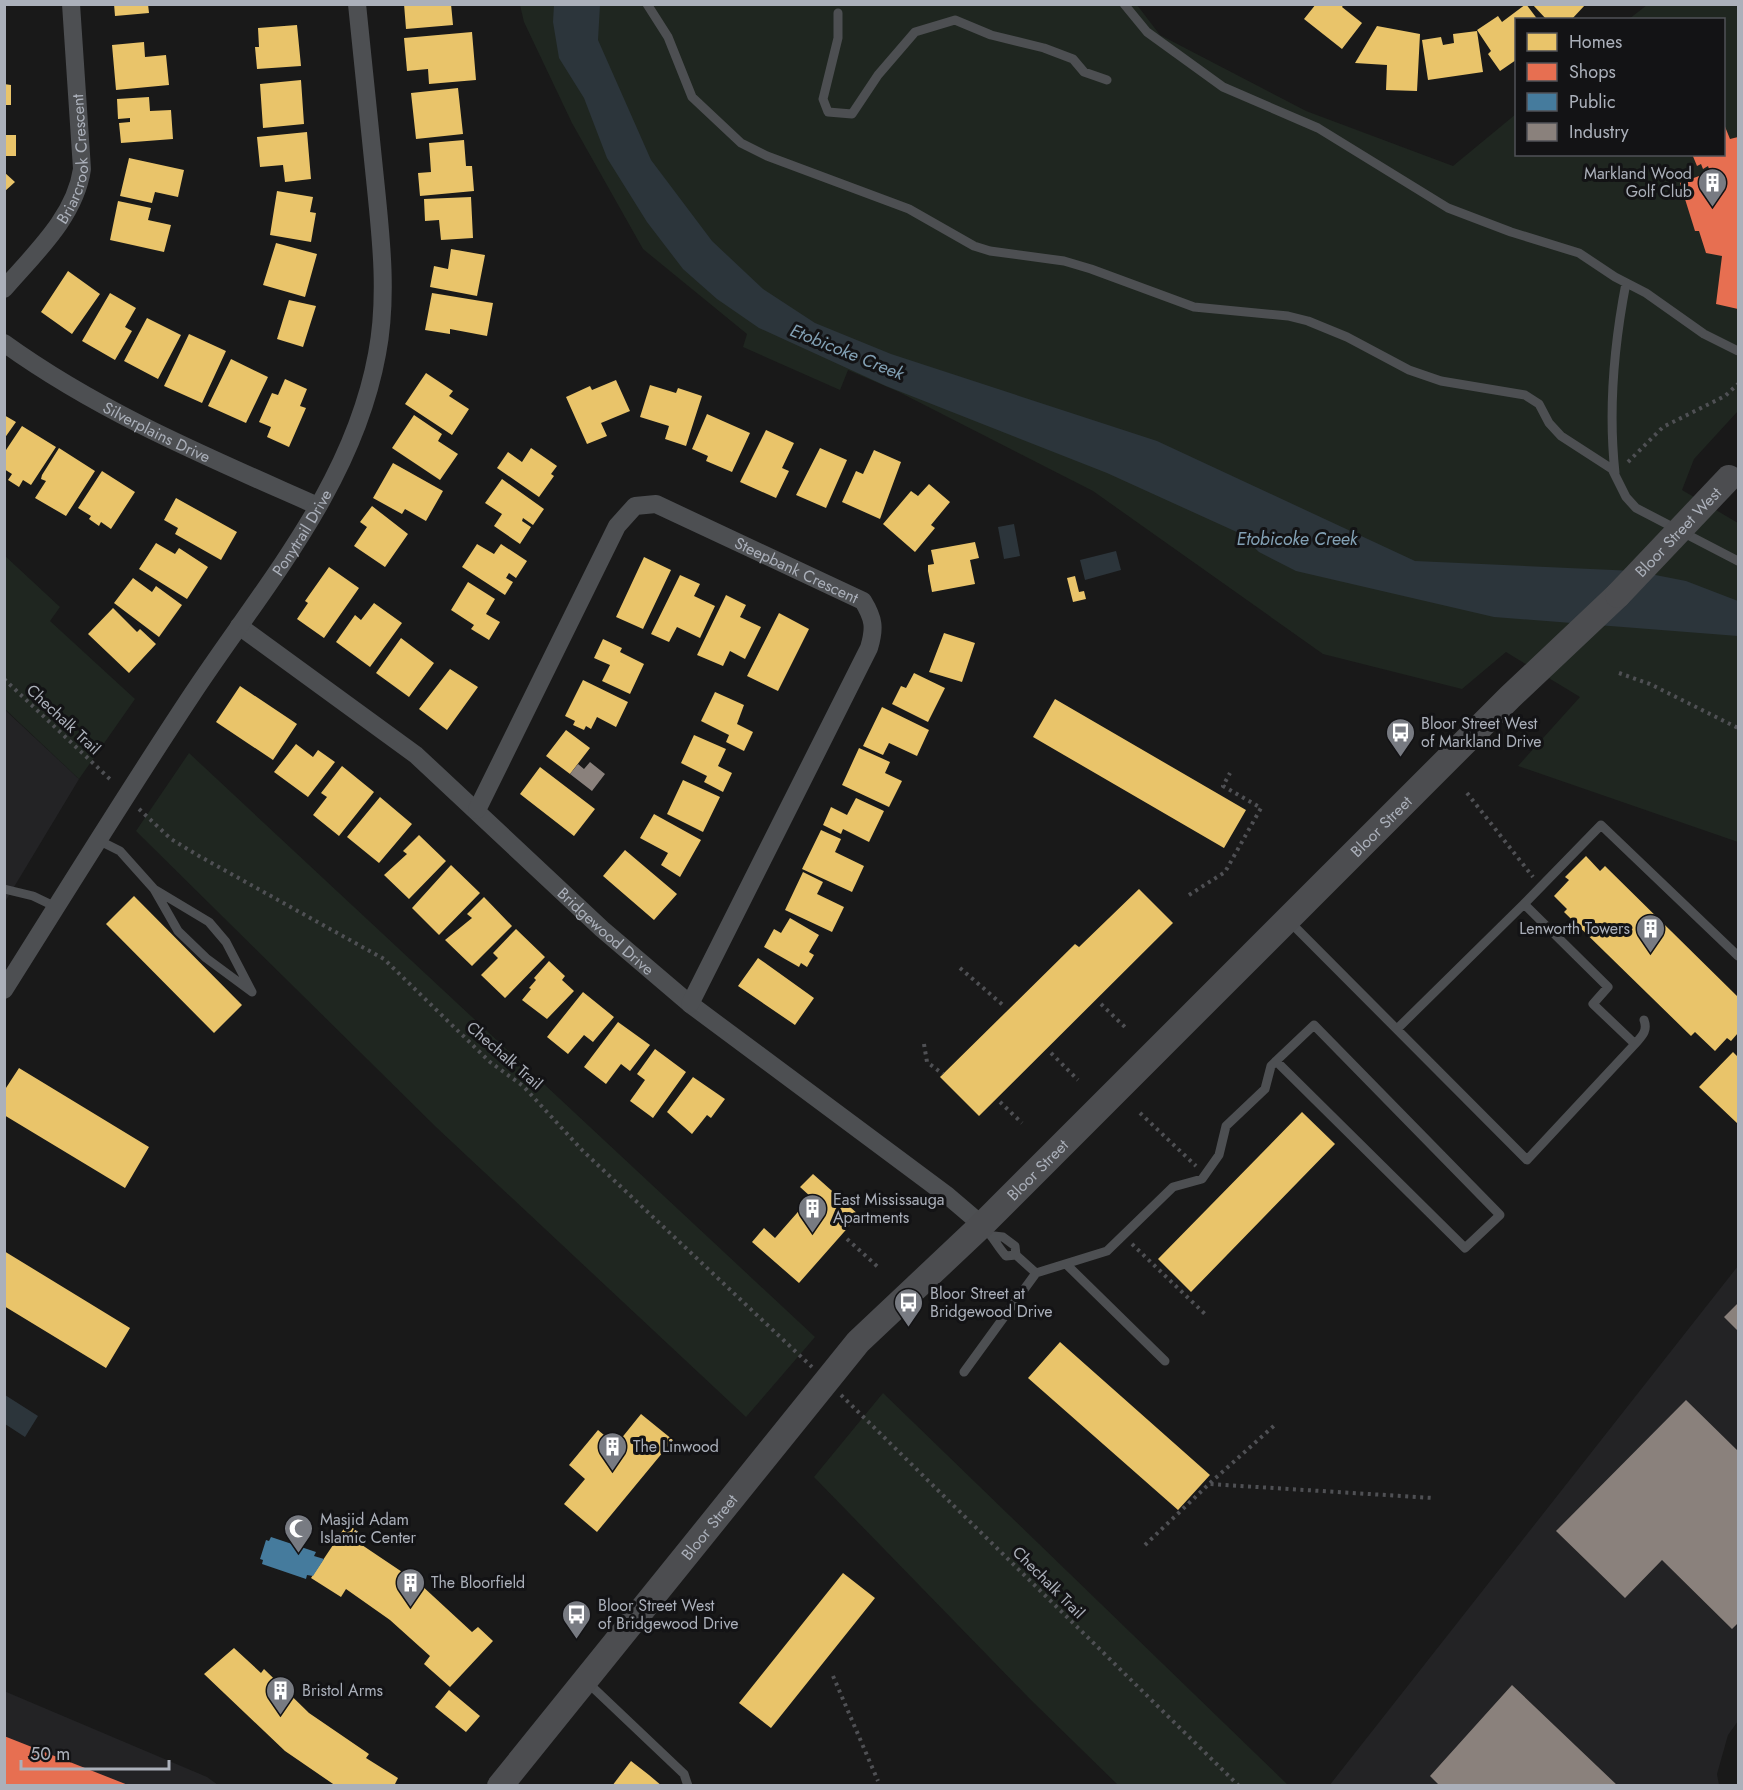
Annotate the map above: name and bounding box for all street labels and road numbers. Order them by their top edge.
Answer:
street label: Briarcrook Crescent [51,93,95,228]
street label: Silverplains Drive [99,396,214,469]
street label: Bloor Street West [1630,482,1727,582]
street label: Ponytrail Drive [267,485,338,581]
street label: Steepbank Crescent [731,531,862,609]
street label: Chechalk Trail [21,679,106,760]
street label: Bloor Street [1345,790,1417,862]
street label: Bridgewood Drive [552,882,659,981]
street label: Chechalk Trail [462,1016,548,1095]
street label: Bloor Street [1002,1134,1074,1206]
street label: Bloor Street [676,1489,743,1565]
street label: Chechalk Trail [1007,1541,1090,1624]

